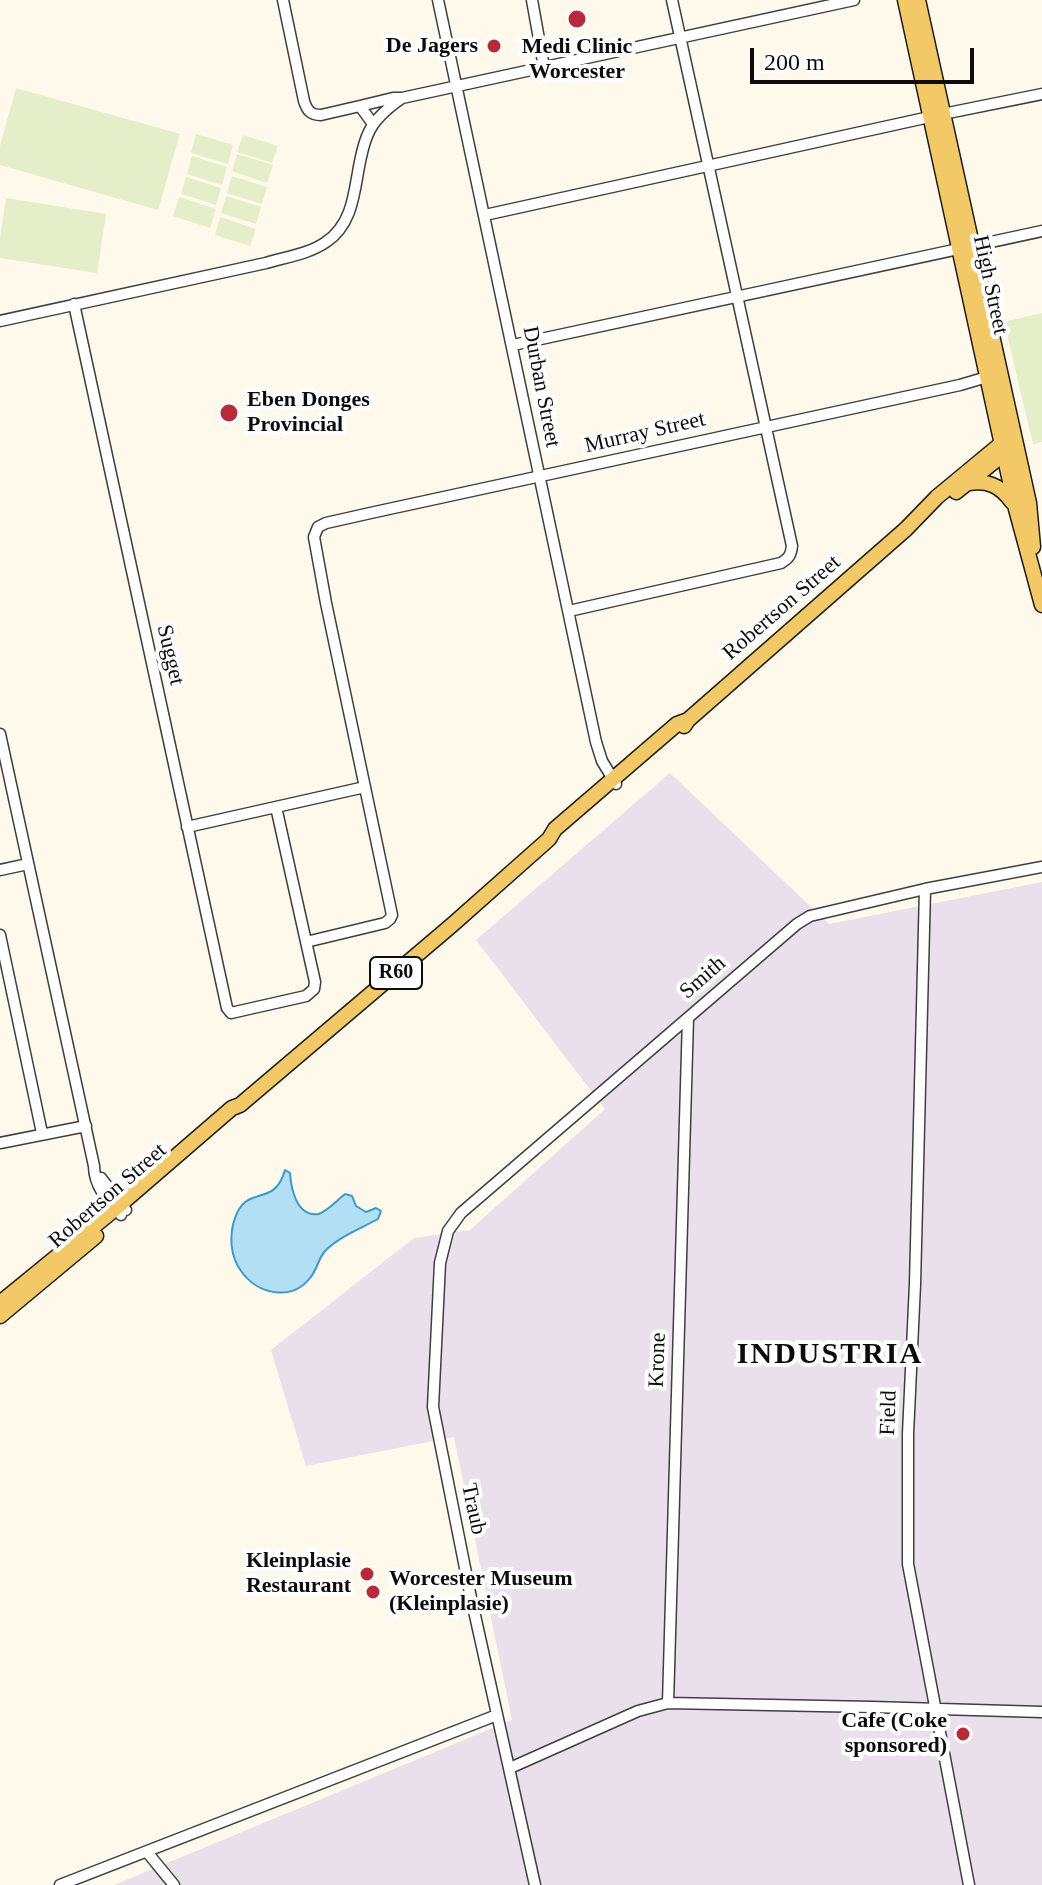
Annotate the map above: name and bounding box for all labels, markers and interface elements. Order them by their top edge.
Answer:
marker: Medi Clinic Worcester [566,8,588,30]
scale bar [754,32,978,82]
place label: De Jagers [386,33,478,59]
place label: Medi Clinic Worcester [522,34,632,86]
marker: De Jagers [485,37,503,55]
text: 200 m [764,49,825,75]
street label: High Street [967,233,1013,337]
street label: Durban Street [516,324,566,450]
place label: Eben Donges Provincial [247,387,370,438]
marker: Eben Donges Provincial [218,402,240,424]
street label: Murray Street [582,406,708,460]
street label: Robertson Street [718,550,846,666]
street label: Sugget [150,622,190,688]
street label: Smith [675,951,731,1005]
road number: R60 [370,957,422,989]
street label: Robertson Street [44,1138,172,1254]
street label: Krone [644,1332,672,1388]
district label: INDUSTRIA [737,1337,923,1373]
street label: Field [875,1390,903,1436]
street label: Traub [455,1481,491,1537]
place label: Kleinplasie Restaurant [246,1548,351,1600]
marker: Kleinplasie Restaurant [358,1565,376,1583]
place label: Worcester Museum (Kleinplasie) [389,1566,572,1618]
marker: Worcester Museum (Kleinplasie) [364,1583,382,1601]
place label: Cafe (Coke sponsored) [841,1708,947,1760]
marker: Cafe (Coke sponsored) [954,1725,972,1743]

